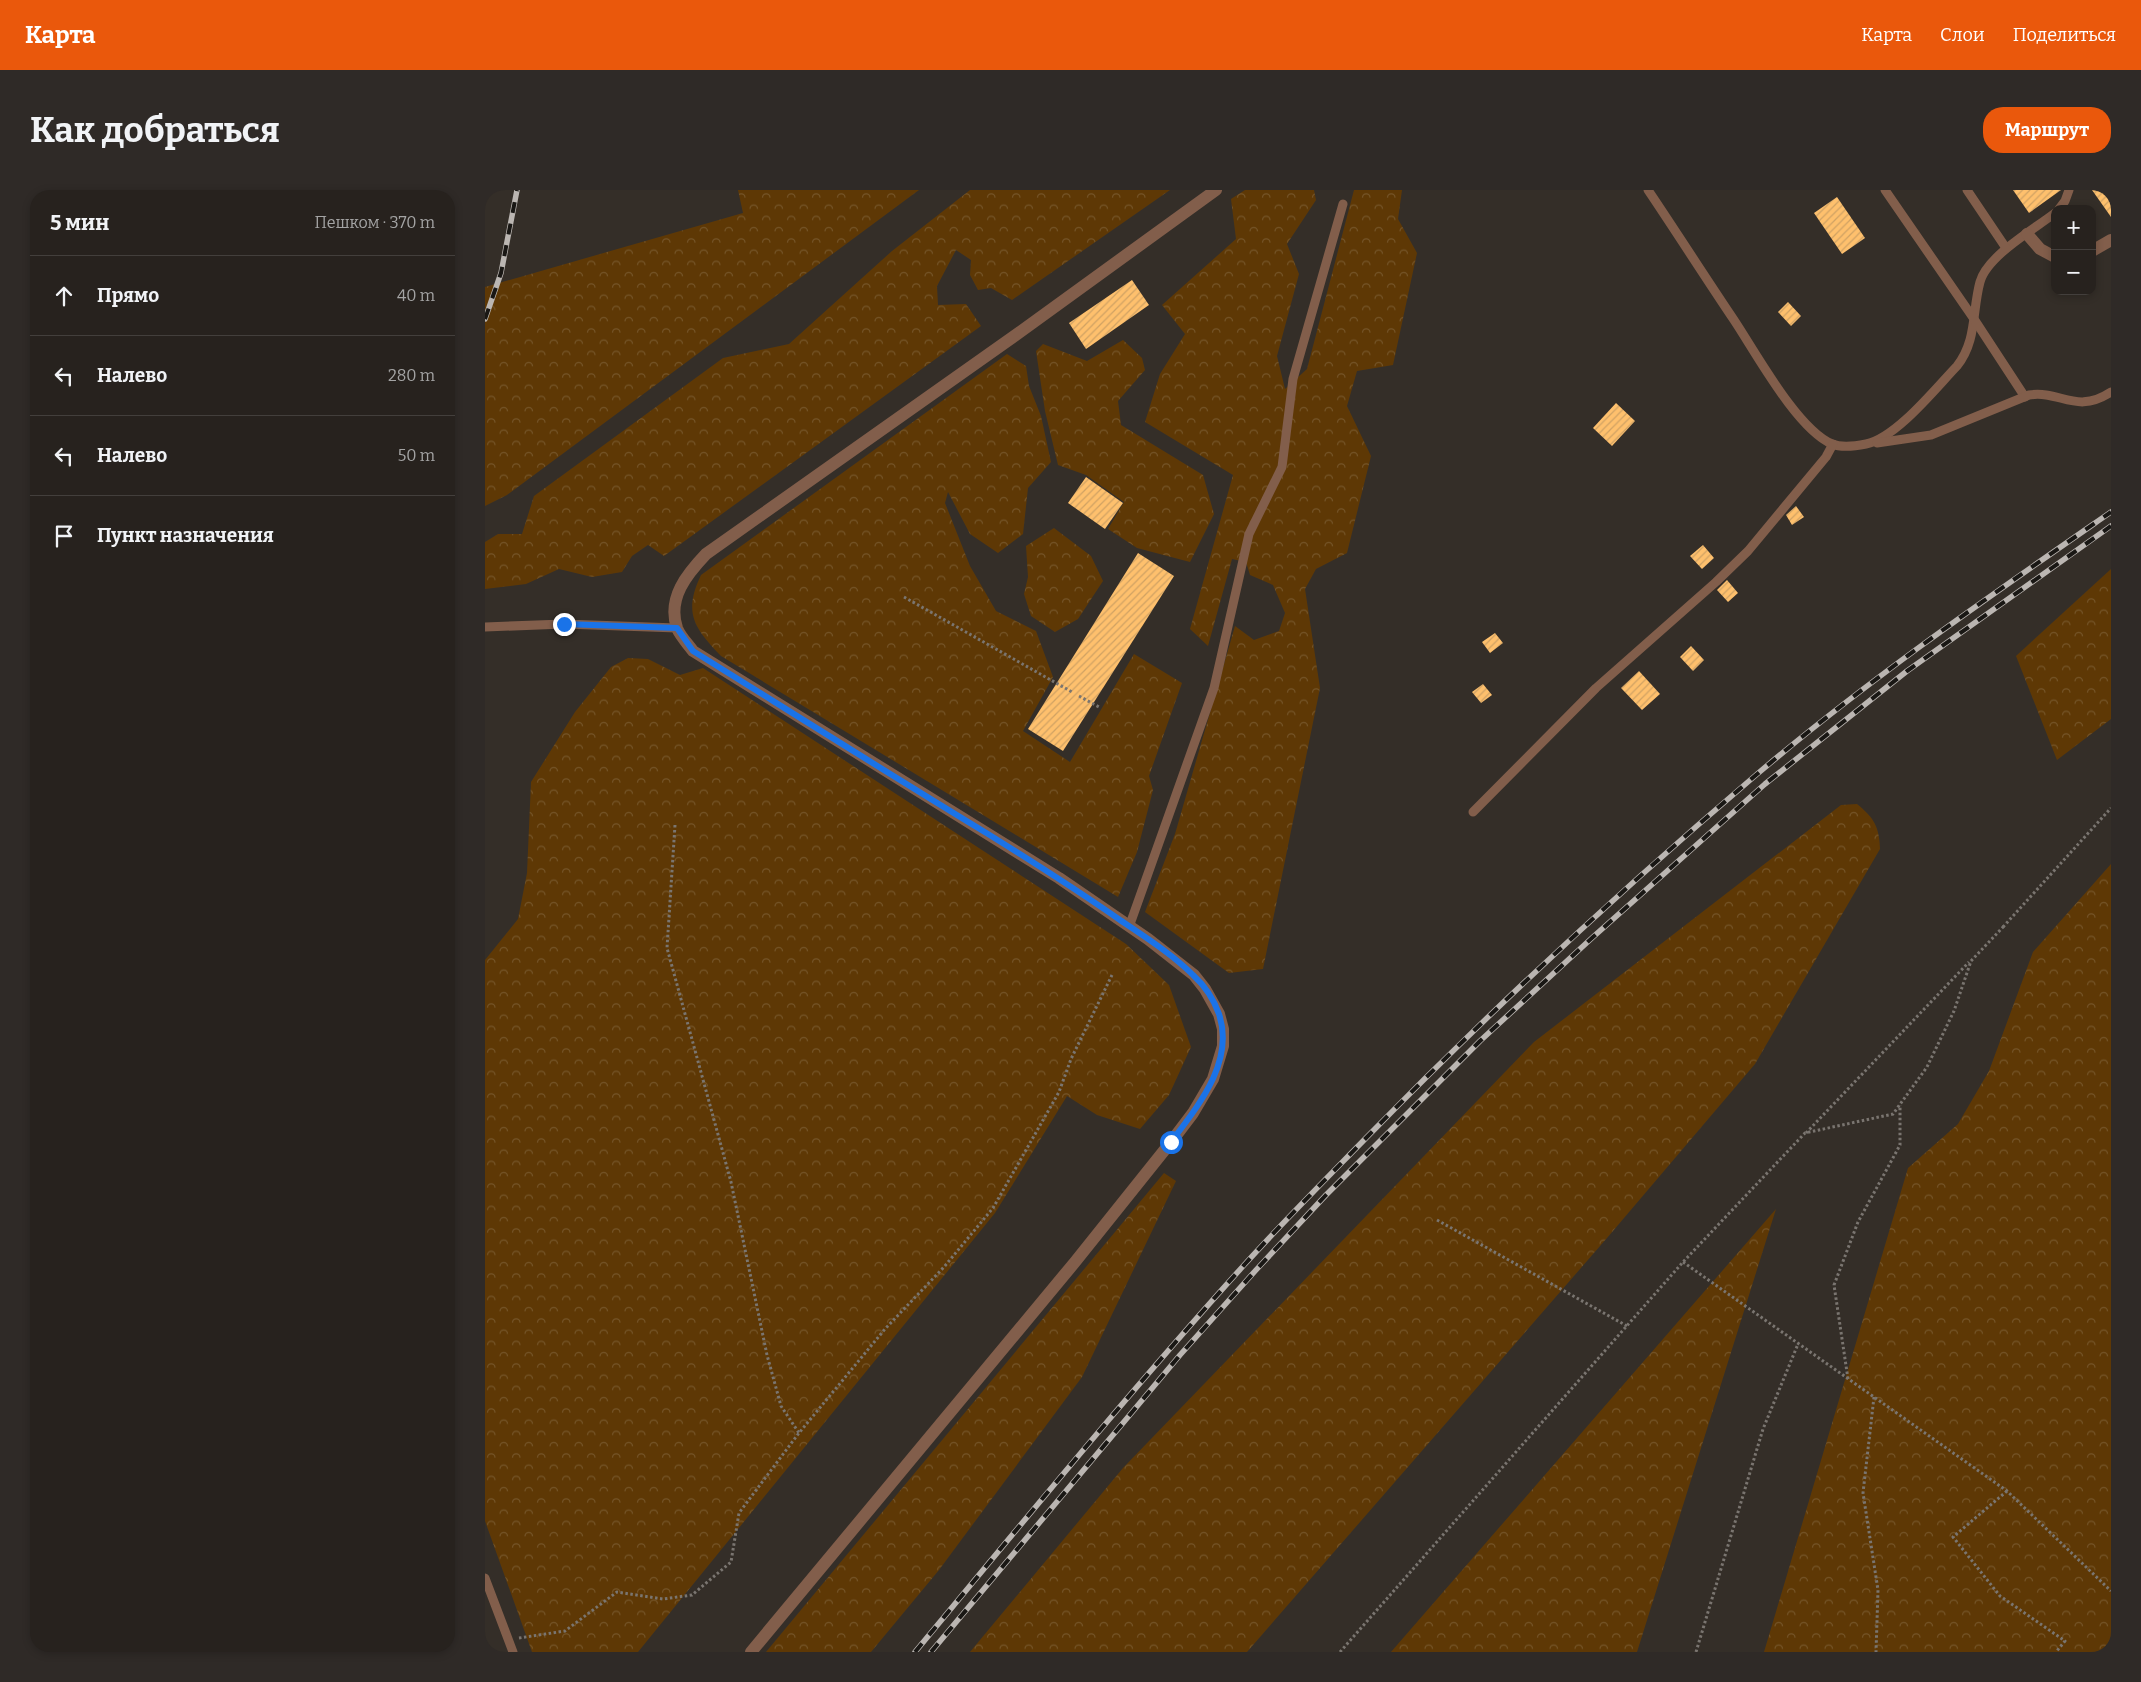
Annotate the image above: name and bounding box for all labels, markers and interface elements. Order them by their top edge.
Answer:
text: Карта [25,21,95,49]
text: Карта [1861,24,1912,46]
text: Слои [1940,24,1985,46]
text: Поделиться [2013,24,2116,46]
button: Маршрут [1983,107,2111,153]
text: Как добраться [30,109,280,151]
map controls [2051,205,2096,295]
button: + [2051,205,2096,250]
text: 5 мин [50,210,109,236]
text: Пешком · 370 m [314,213,435,232]
button: − [2051,250,2096,295]
icon: ahead [50,282,78,310]
text: Прямо [97,284,159,307]
text: 40 m [397,286,435,305]
icon: left [50,362,78,390]
text: Налево [97,364,167,387]
text: 280 m [388,366,435,385]
icon: left [50,442,78,470]
text: Налево [97,444,167,467]
text: 50 m [398,446,435,465]
icon: arrive [50,522,78,550]
text: Пункт назначения [97,524,274,547]
route end [553,613,576,636]
route start [1160,1131,1183,1154]

